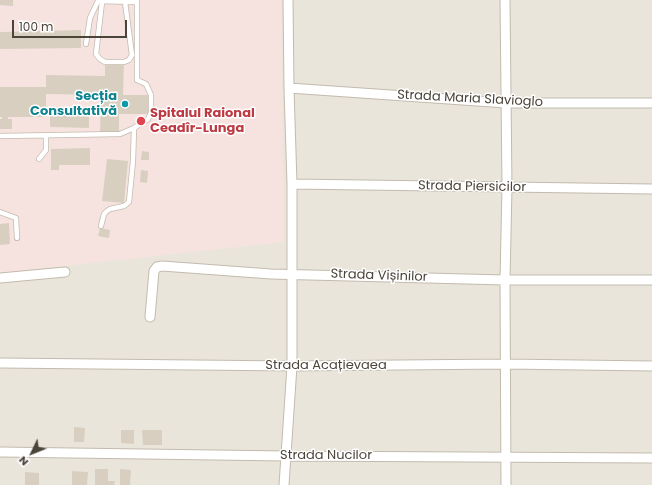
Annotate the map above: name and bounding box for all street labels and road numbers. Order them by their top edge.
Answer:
street label: Strada Maria Slavioglo [397,87,543,111]
street label: Strada Piersicilor [418,178,526,196]
street label: Strada Vișinilor [330,267,428,285]
street label: Strada Acațievaea [265,358,387,374]
street label: Strada Nucilor [280,448,372,464]

